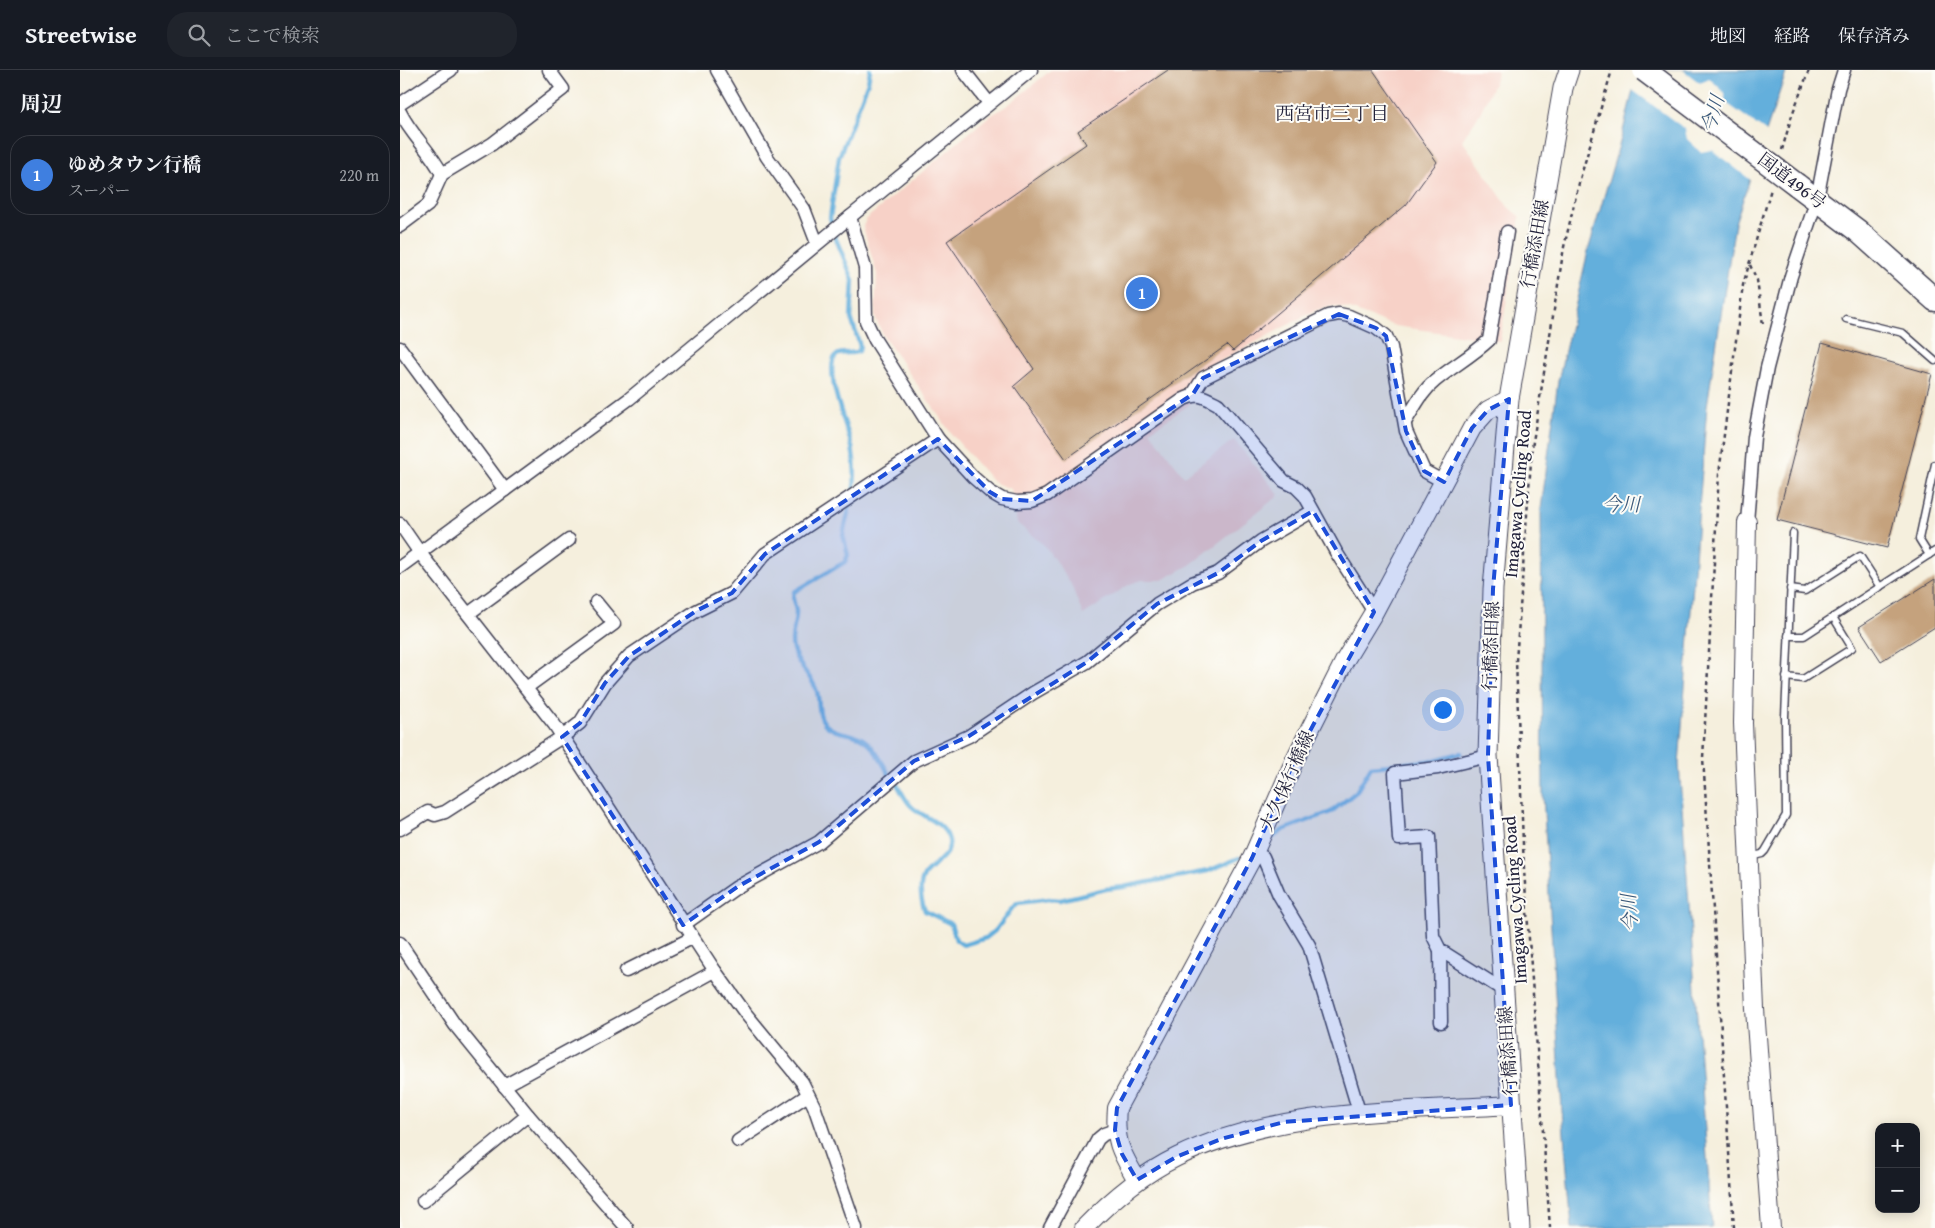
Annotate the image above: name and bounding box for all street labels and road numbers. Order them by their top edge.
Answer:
street label: 国道496号 [1752,146,1832,215]
street label: 行橋添田線 [1513,197,1556,291]
street label: Imagawa Cycling Road [1497,409,1538,579]
street label: 行橋添田線 [1475,601,1506,691]
street label: 大久保行橋線 [1252,726,1321,836]
street label: Imagawa Cycling Road [1495,815,1534,985]
street label: 行橋添田線 [1491,1005,1524,1097]

